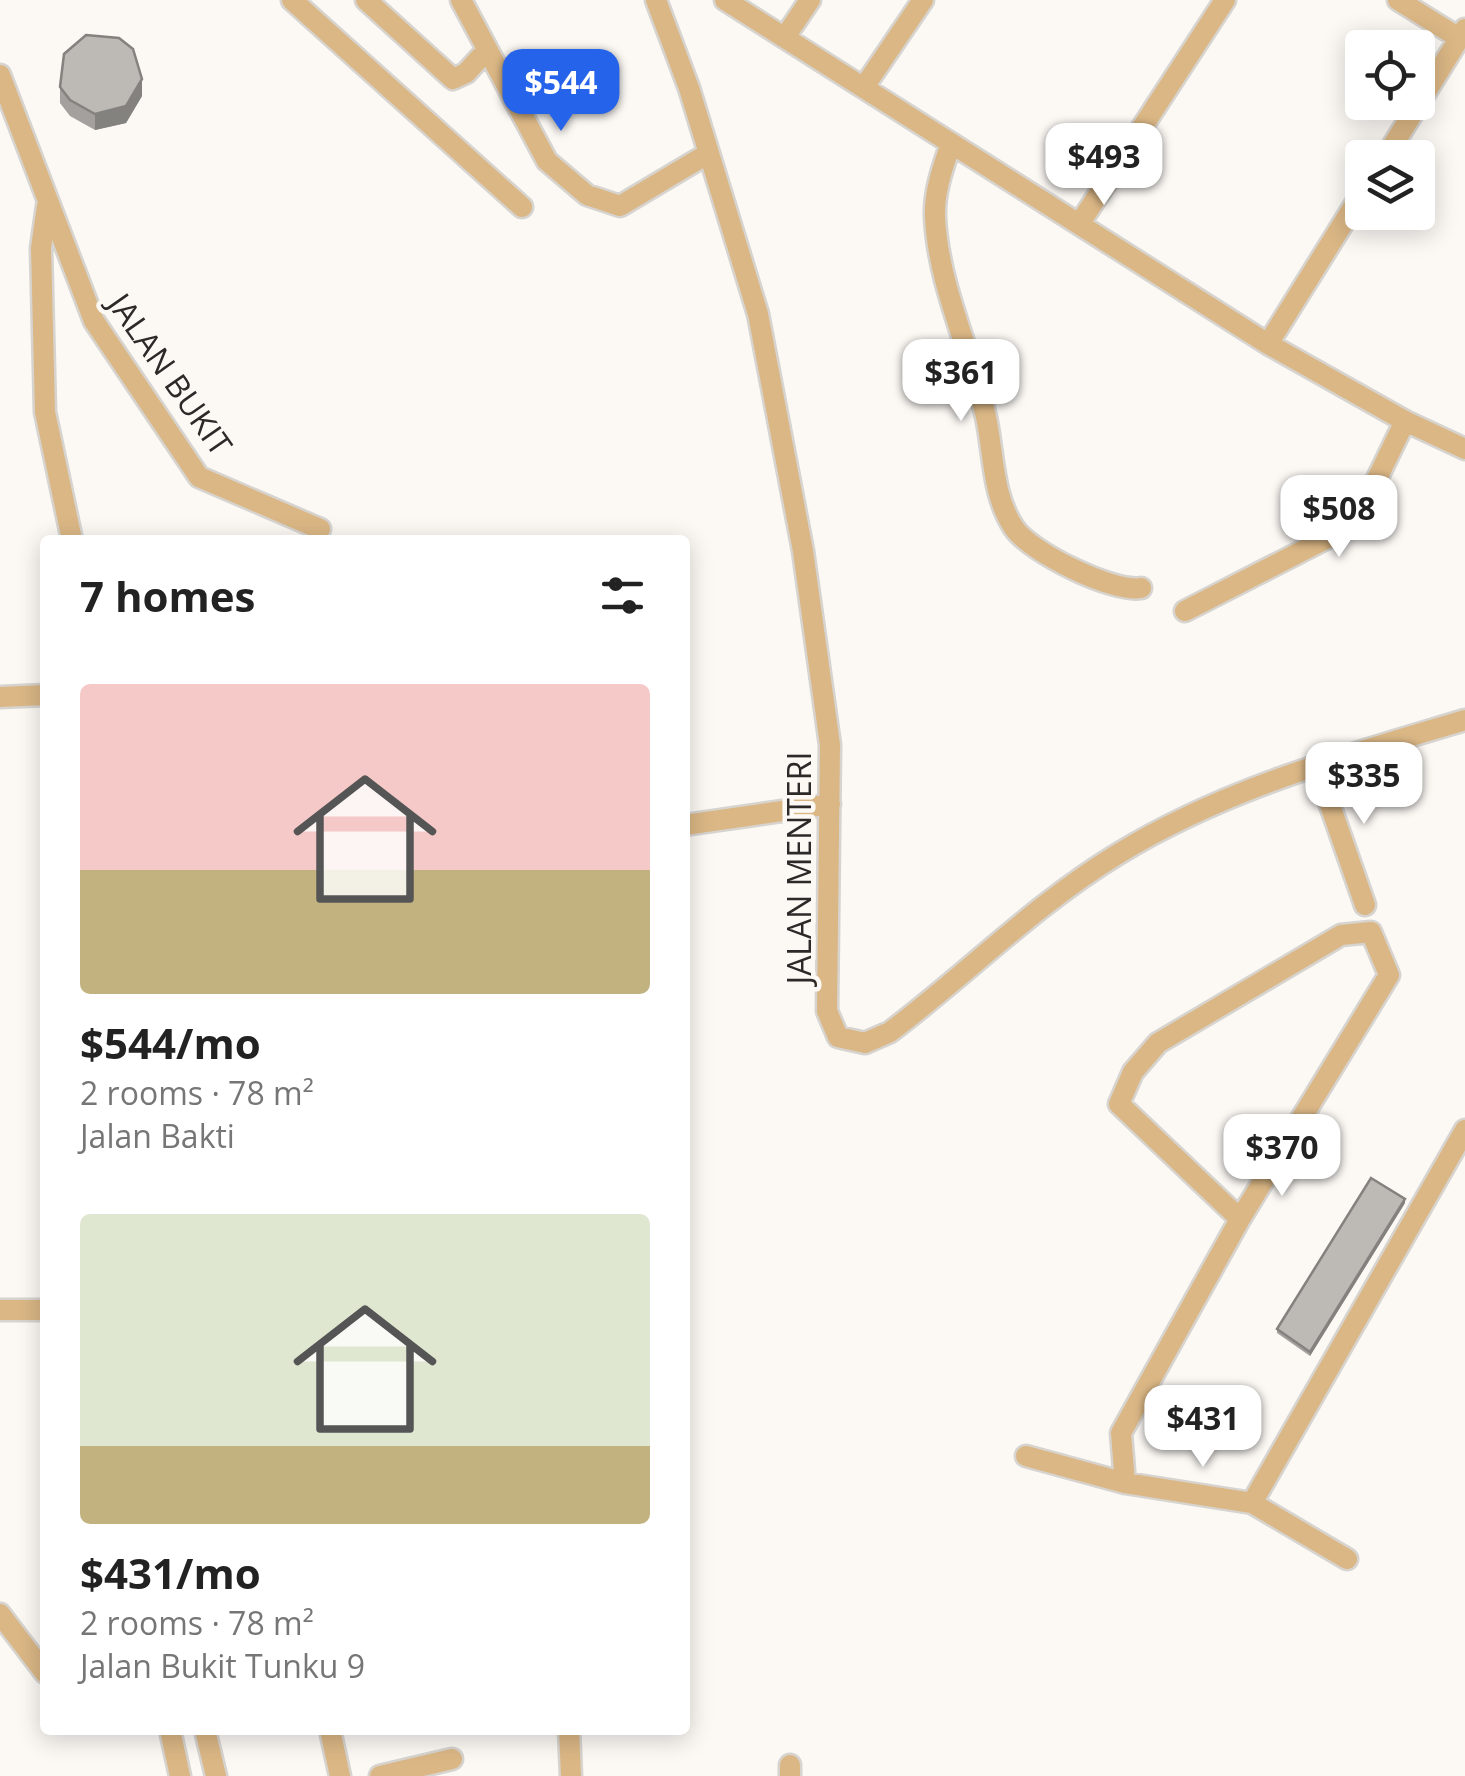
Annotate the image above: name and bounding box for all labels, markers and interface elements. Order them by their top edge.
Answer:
map controls [1345,30,1435,230]
button: locate [1345,30,1435,120]
pin: $544 [502,49,620,134]
text: $544 [524,60,598,103]
pin: $493 [1045,123,1163,208]
text: $493 [1067,134,1141,177]
button: layers [1345,140,1435,230]
street label: JALAN BUKIT [98,282,243,464]
pin: $361 [902,339,1020,424]
text: $361 [924,350,998,393]
pin: $508 [1280,475,1398,560]
text: $508 [1302,486,1376,529]
text: 7 homes [80,567,255,624]
icon: filters [595,568,650,623]
pin: $335 [1305,742,1423,827]
icon: home [275,749,455,929]
street label: JALAN MENTERI [777,752,820,987]
text: $335 [1327,753,1401,796]
text: $544/mo [80,1014,261,1071]
text: 2 rooms · 78 m² [80,1071,314,1114]
text: Jalan Bakti [80,1114,235,1157]
pin: $370 [1223,1114,1341,1199]
text: $370 [1245,1125,1319,1168]
icon: home [275,1279,455,1459]
pin: $431 [1144,1385,1262,1470]
text: $431 [1166,1396,1240,1439]
text: $431/mo [80,1544,261,1601]
text: 2 rooms · 78 m² [80,1601,314,1644]
text: Jalan Bukit Tunku 9 [80,1644,365,1687]

